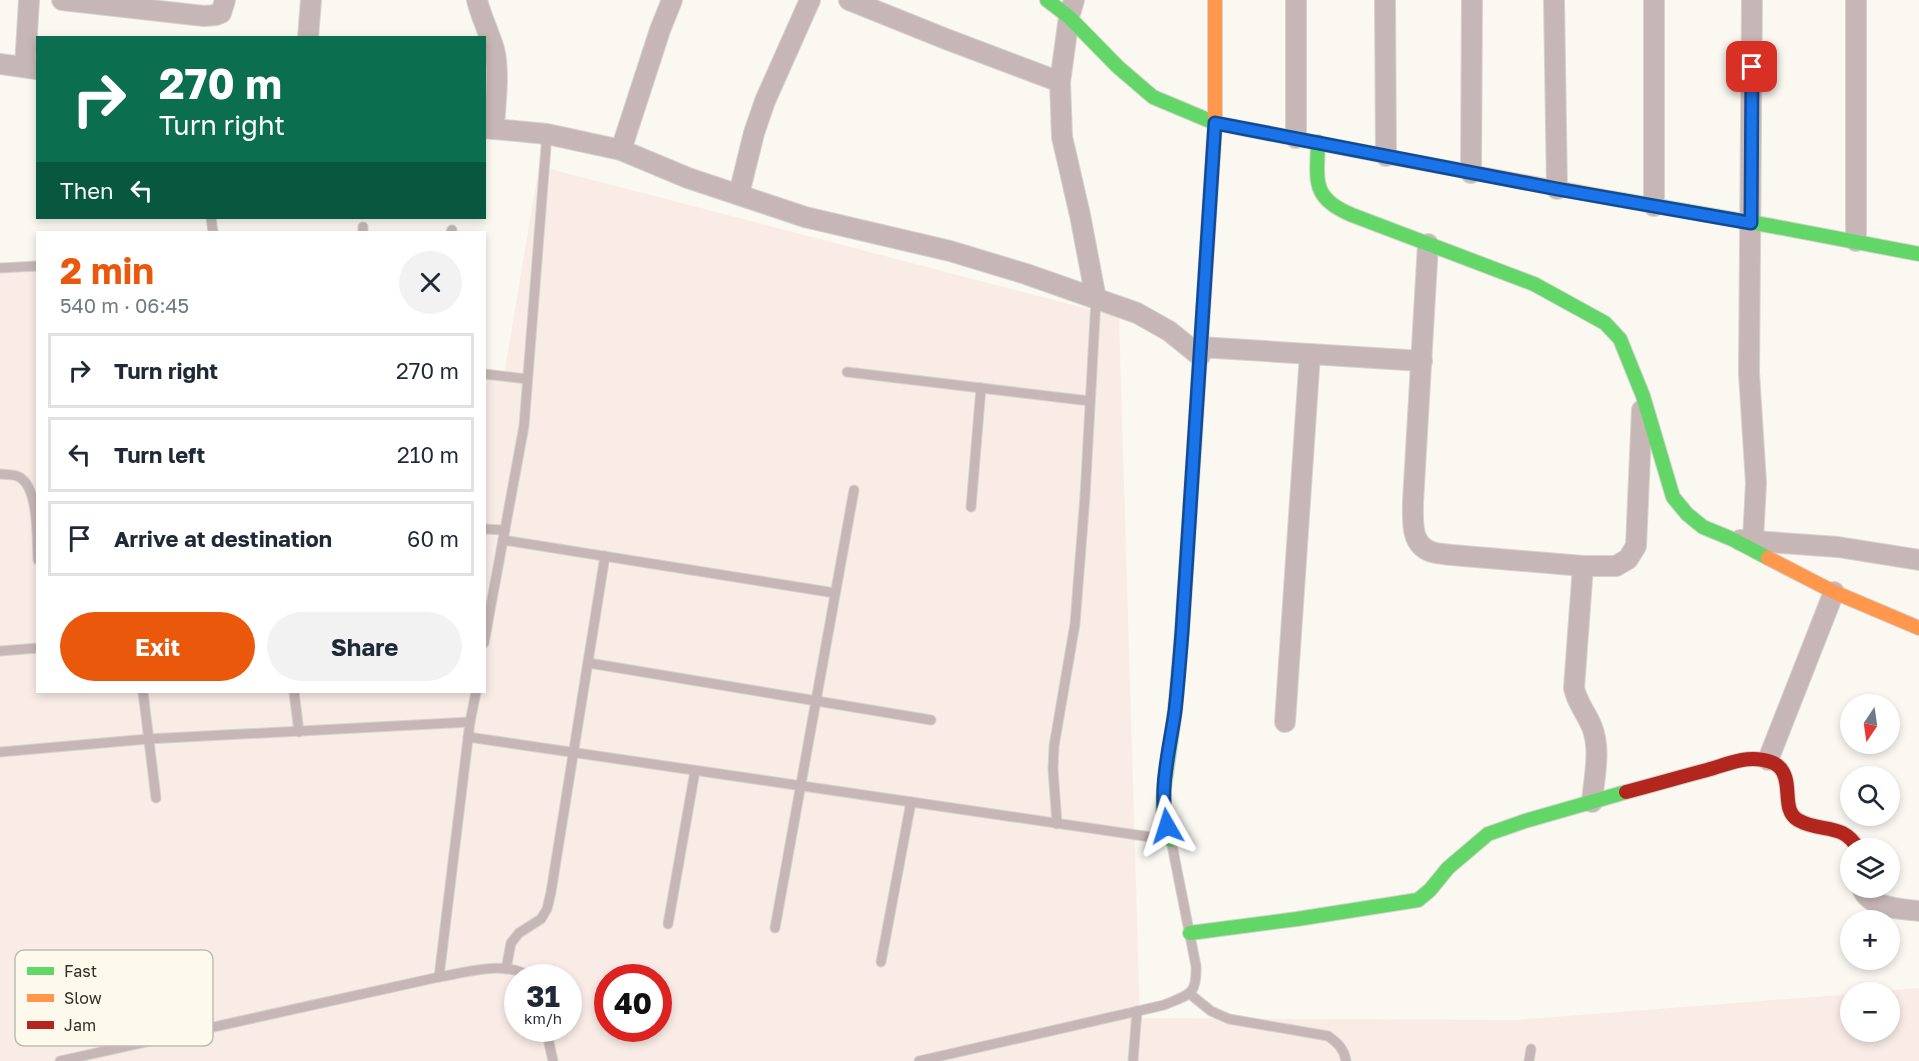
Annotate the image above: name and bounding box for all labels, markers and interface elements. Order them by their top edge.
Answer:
pin [1726,41,1777,92]
icon: arrive [1735,50,1768,83]
text: 270 m [159,58,282,108]
icon: right [60,60,138,138]
text: Turn right [159,109,285,141]
icon: left [125,174,158,207]
text: Then [60,177,113,204]
text: 2 min [60,249,154,292]
button: close [399,251,462,314]
text: 540 m · 06:45 [60,293,189,317]
icon: right [63,354,96,387]
text: Turn right [114,357,218,384]
text: 270 m [396,357,459,384]
icon: left [63,438,96,471]
text: Turn left [114,441,205,468]
text: 210 m [397,441,459,468]
icon: arrive [63,522,96,555]
text: Arrive at destination [114,525,332,552]
text: 60 m [407,525,459,552]
button: Exit [60,612,255,681]
button: Share [267,612,462,681]
north arrow [1840,694,1900,754]
map controls [1840,694,1900,1042]
button: search [1840,766,1900,826]
position arrow [1135,794,1199,858]
button: layers [1840,838,1900,898]
button: + [1840,910,1900,970]
legend [15,950,213,1046]
text: Fast [64,961,97,981]
speed limit sign: 40 [594,964,672,1042]
text: 31 [526,978,560,1014]
button: − [1840,982,1900,1042]
text: Slow [64,988,102,1008]
text: km/h [524,1009,562,1027]
text: Jam [64,1015,96,1035]

